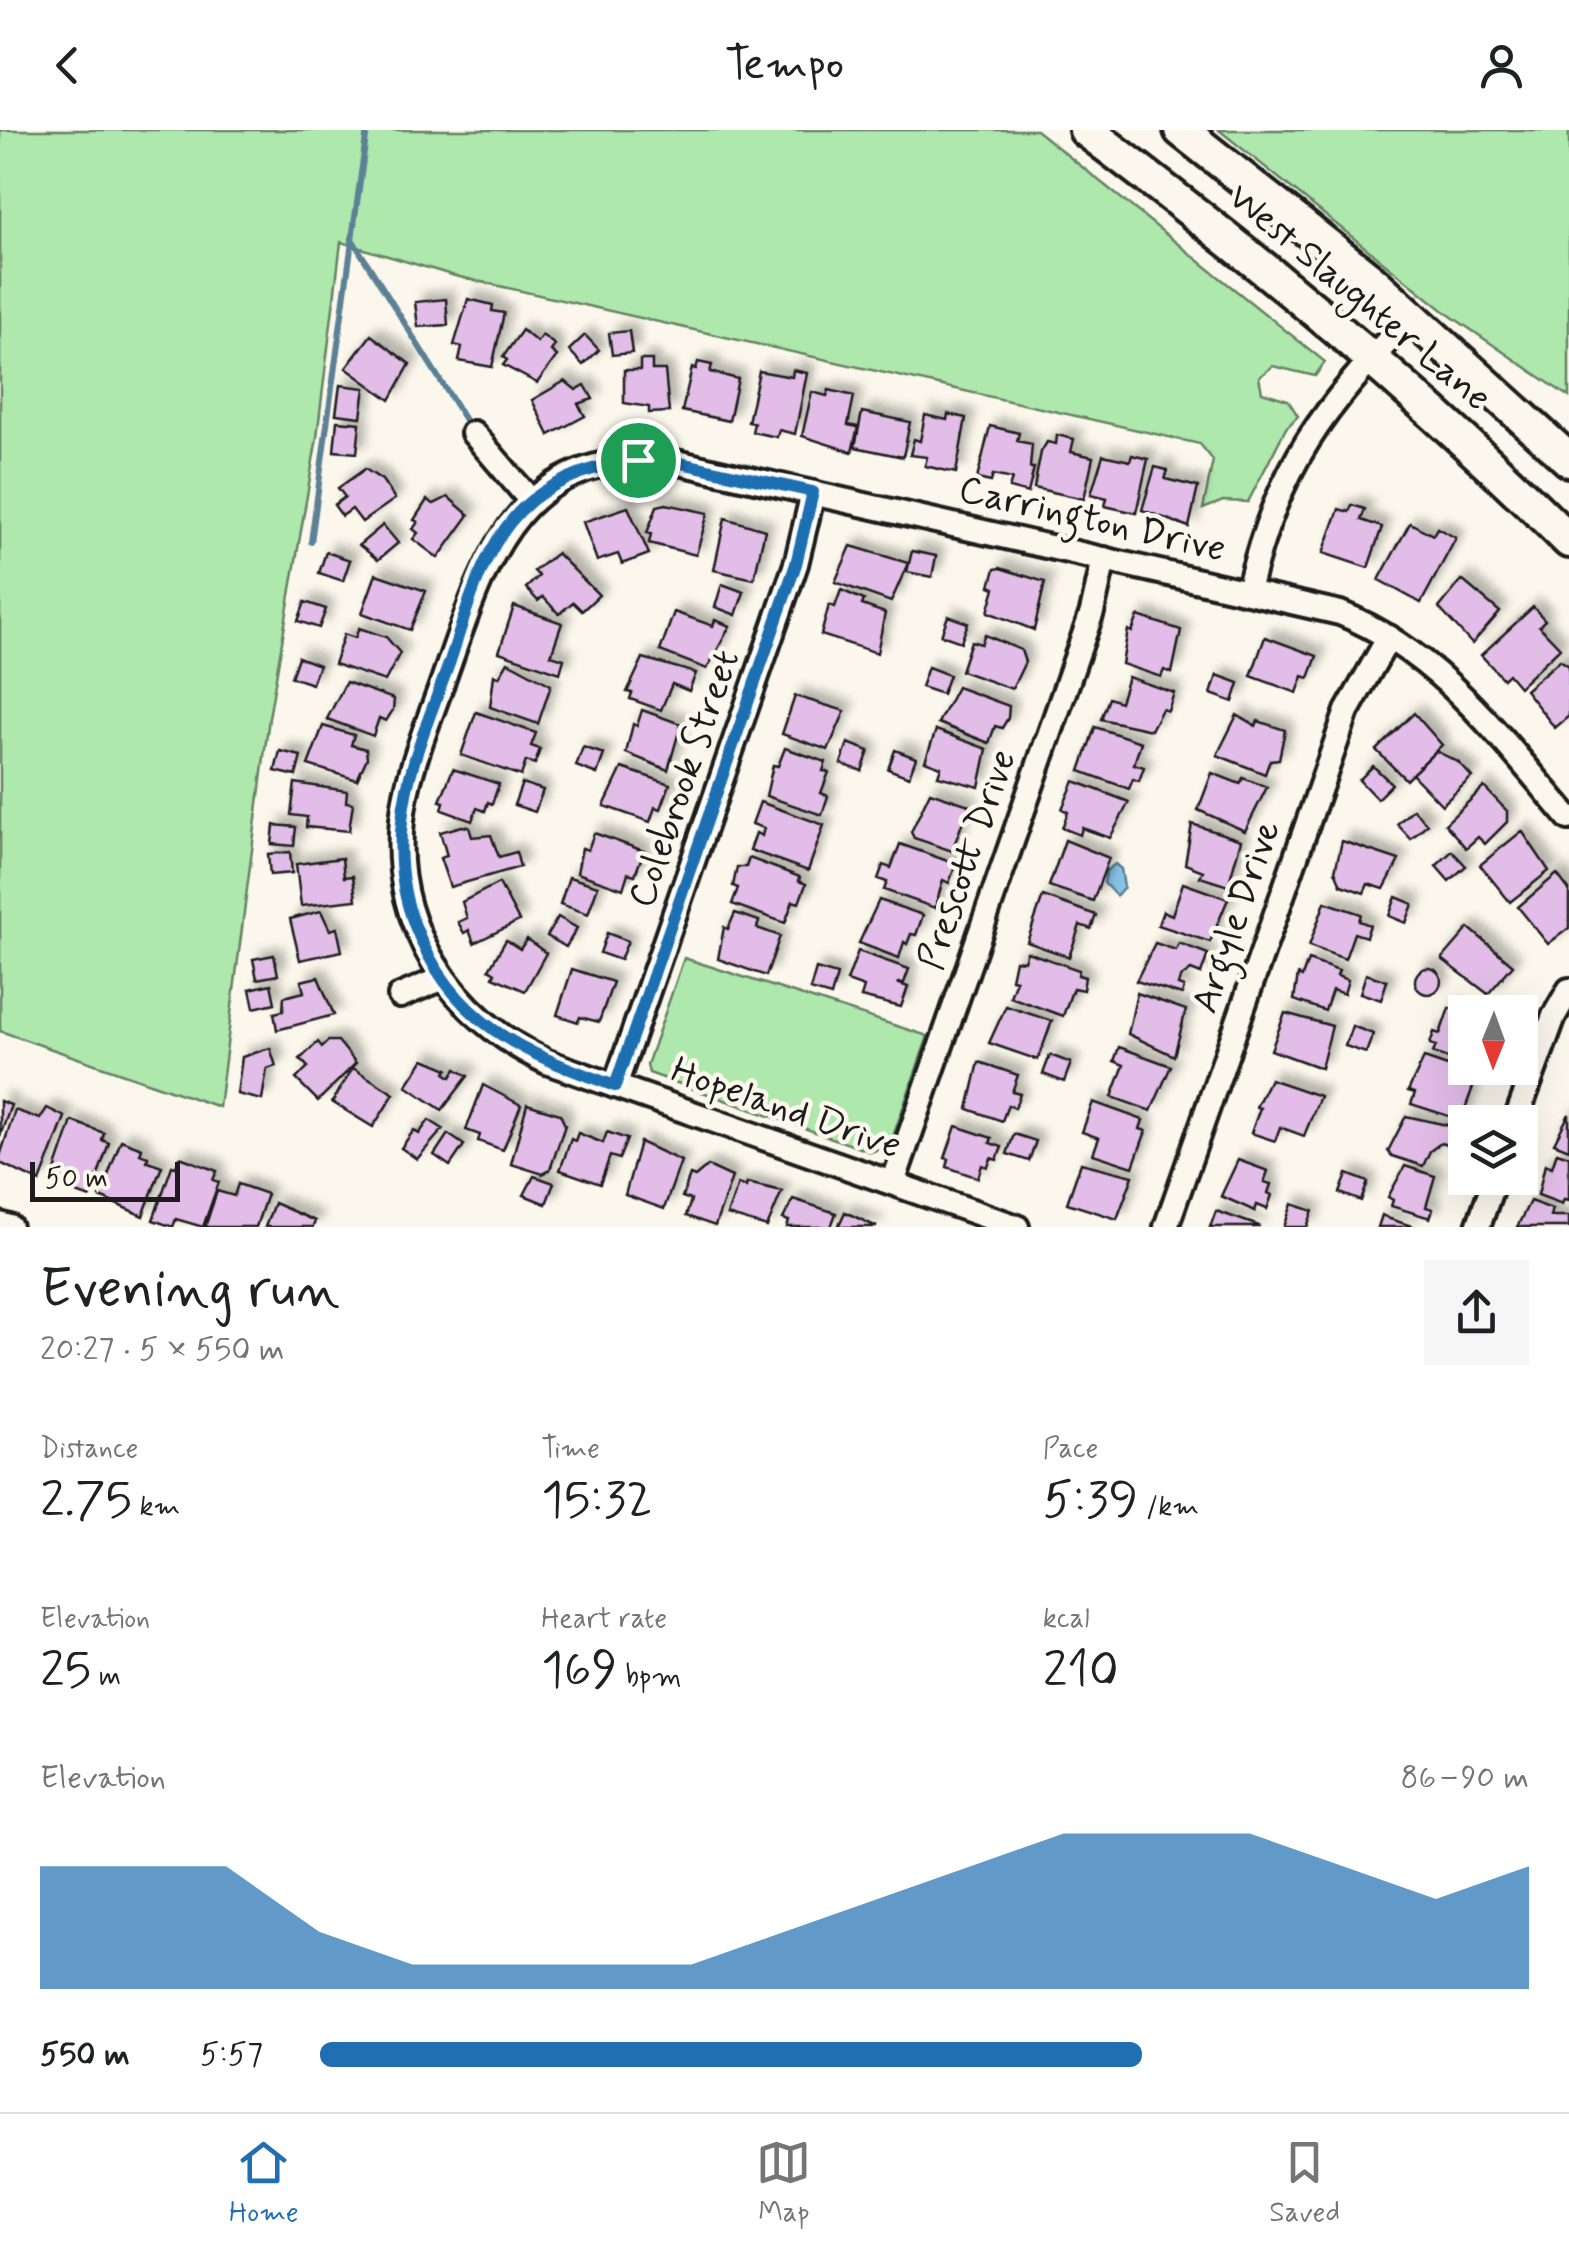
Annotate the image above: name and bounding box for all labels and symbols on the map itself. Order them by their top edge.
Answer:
street label: West Slaughter Lane [1215,173,1501,426]
pin [596,418,681,503]
street label: Carrington Drive [953,465,1230,578]
street label: Colebrook Street [618,644,752,914]
street label: Prescott Drive [907,743,1029,977]
street label: Argyle Drive [1181,814,1297,1021]
north arrow [1448,995,1538,1085]
street label: Hopeland Drive [664,1047,908,1171]
scale bar [30,1157,180,1202]

